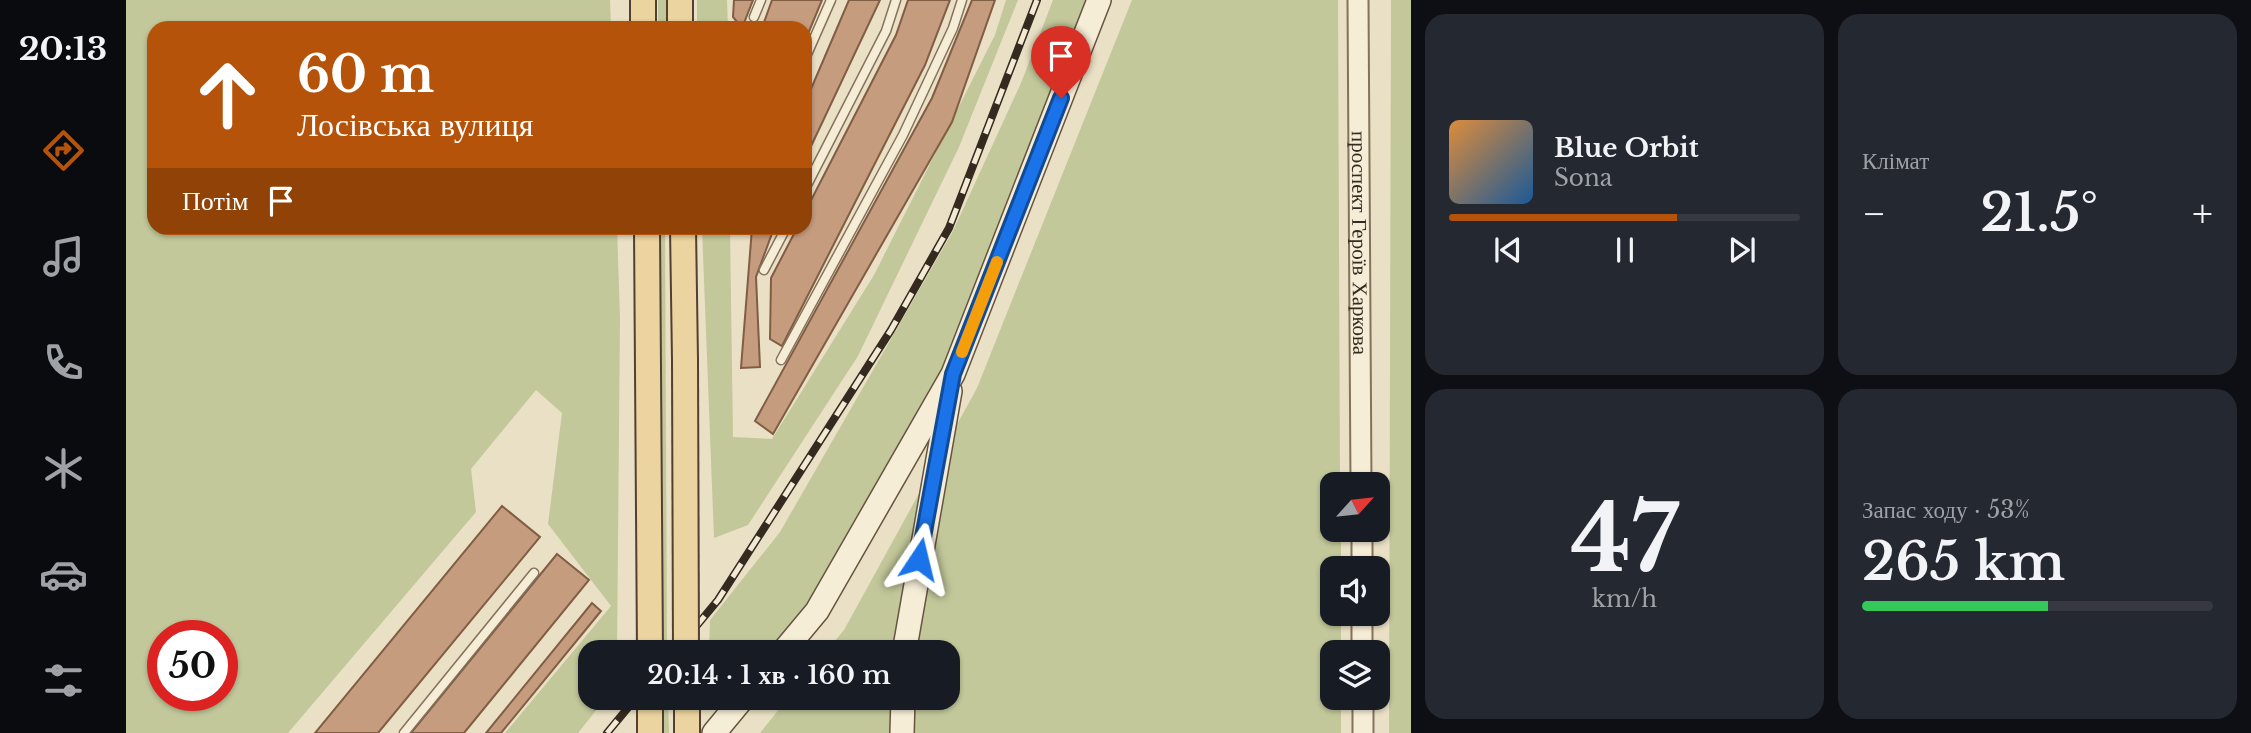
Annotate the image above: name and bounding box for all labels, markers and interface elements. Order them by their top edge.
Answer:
pin [1031,26,1091,98]
text: 20:13 [19,29,107,69]
icon: arrive [1042,37,1080,75]
text: 60 m [297,44,434,105]
icon: ahead [182,49,273,140]
text: Лосівська вулиця [297,105,534,145]
icon: directions [39,126,88,175]
street label: проспект Героїв Харкова [1346,131,1373,356]
text: Blue Orbit [1554,132,1699,164]
text: Клімат [1862,147,1929,175]
text: Sona [1554,164,1612,192]
text: 21.5° [1980,181,2098,245]
icon: arrive [262,182,300,220]
text: Потім [182,185,248,217]
text: − [1862,190,1886,237]
text: + [2192,190,2213,237]
icon: previous [1489,231,1527,269]
icon: pause [1606,231,1644,269]
icon: next [1723,231,1761,269]
icon: music [39,232,88,281]
icon: phone [39,338,88,387]
icon: climate [39,444,88,493]
north arrow [1320,472,1390,542]
map controls [1320,472,1390,710]
text: 47 [1571,483,1678,596]
text: Запас ходу · 53% [1862,496,2030,524]
position arrow [882,522,956,596]
text: 265 km [1862,530,2065,594]
icon: car [39,550,88,599]
button: sound [1320,556,1390,626]
text: km/h [1592,585,1657,613]
speed limit sign: 50 [147,620,238,711]
button: layers [1320,640,1390,710]
icon: filters [39,656,88,705]
text: 20:14 · 1 хв · 160 m [647,659,891,691]

